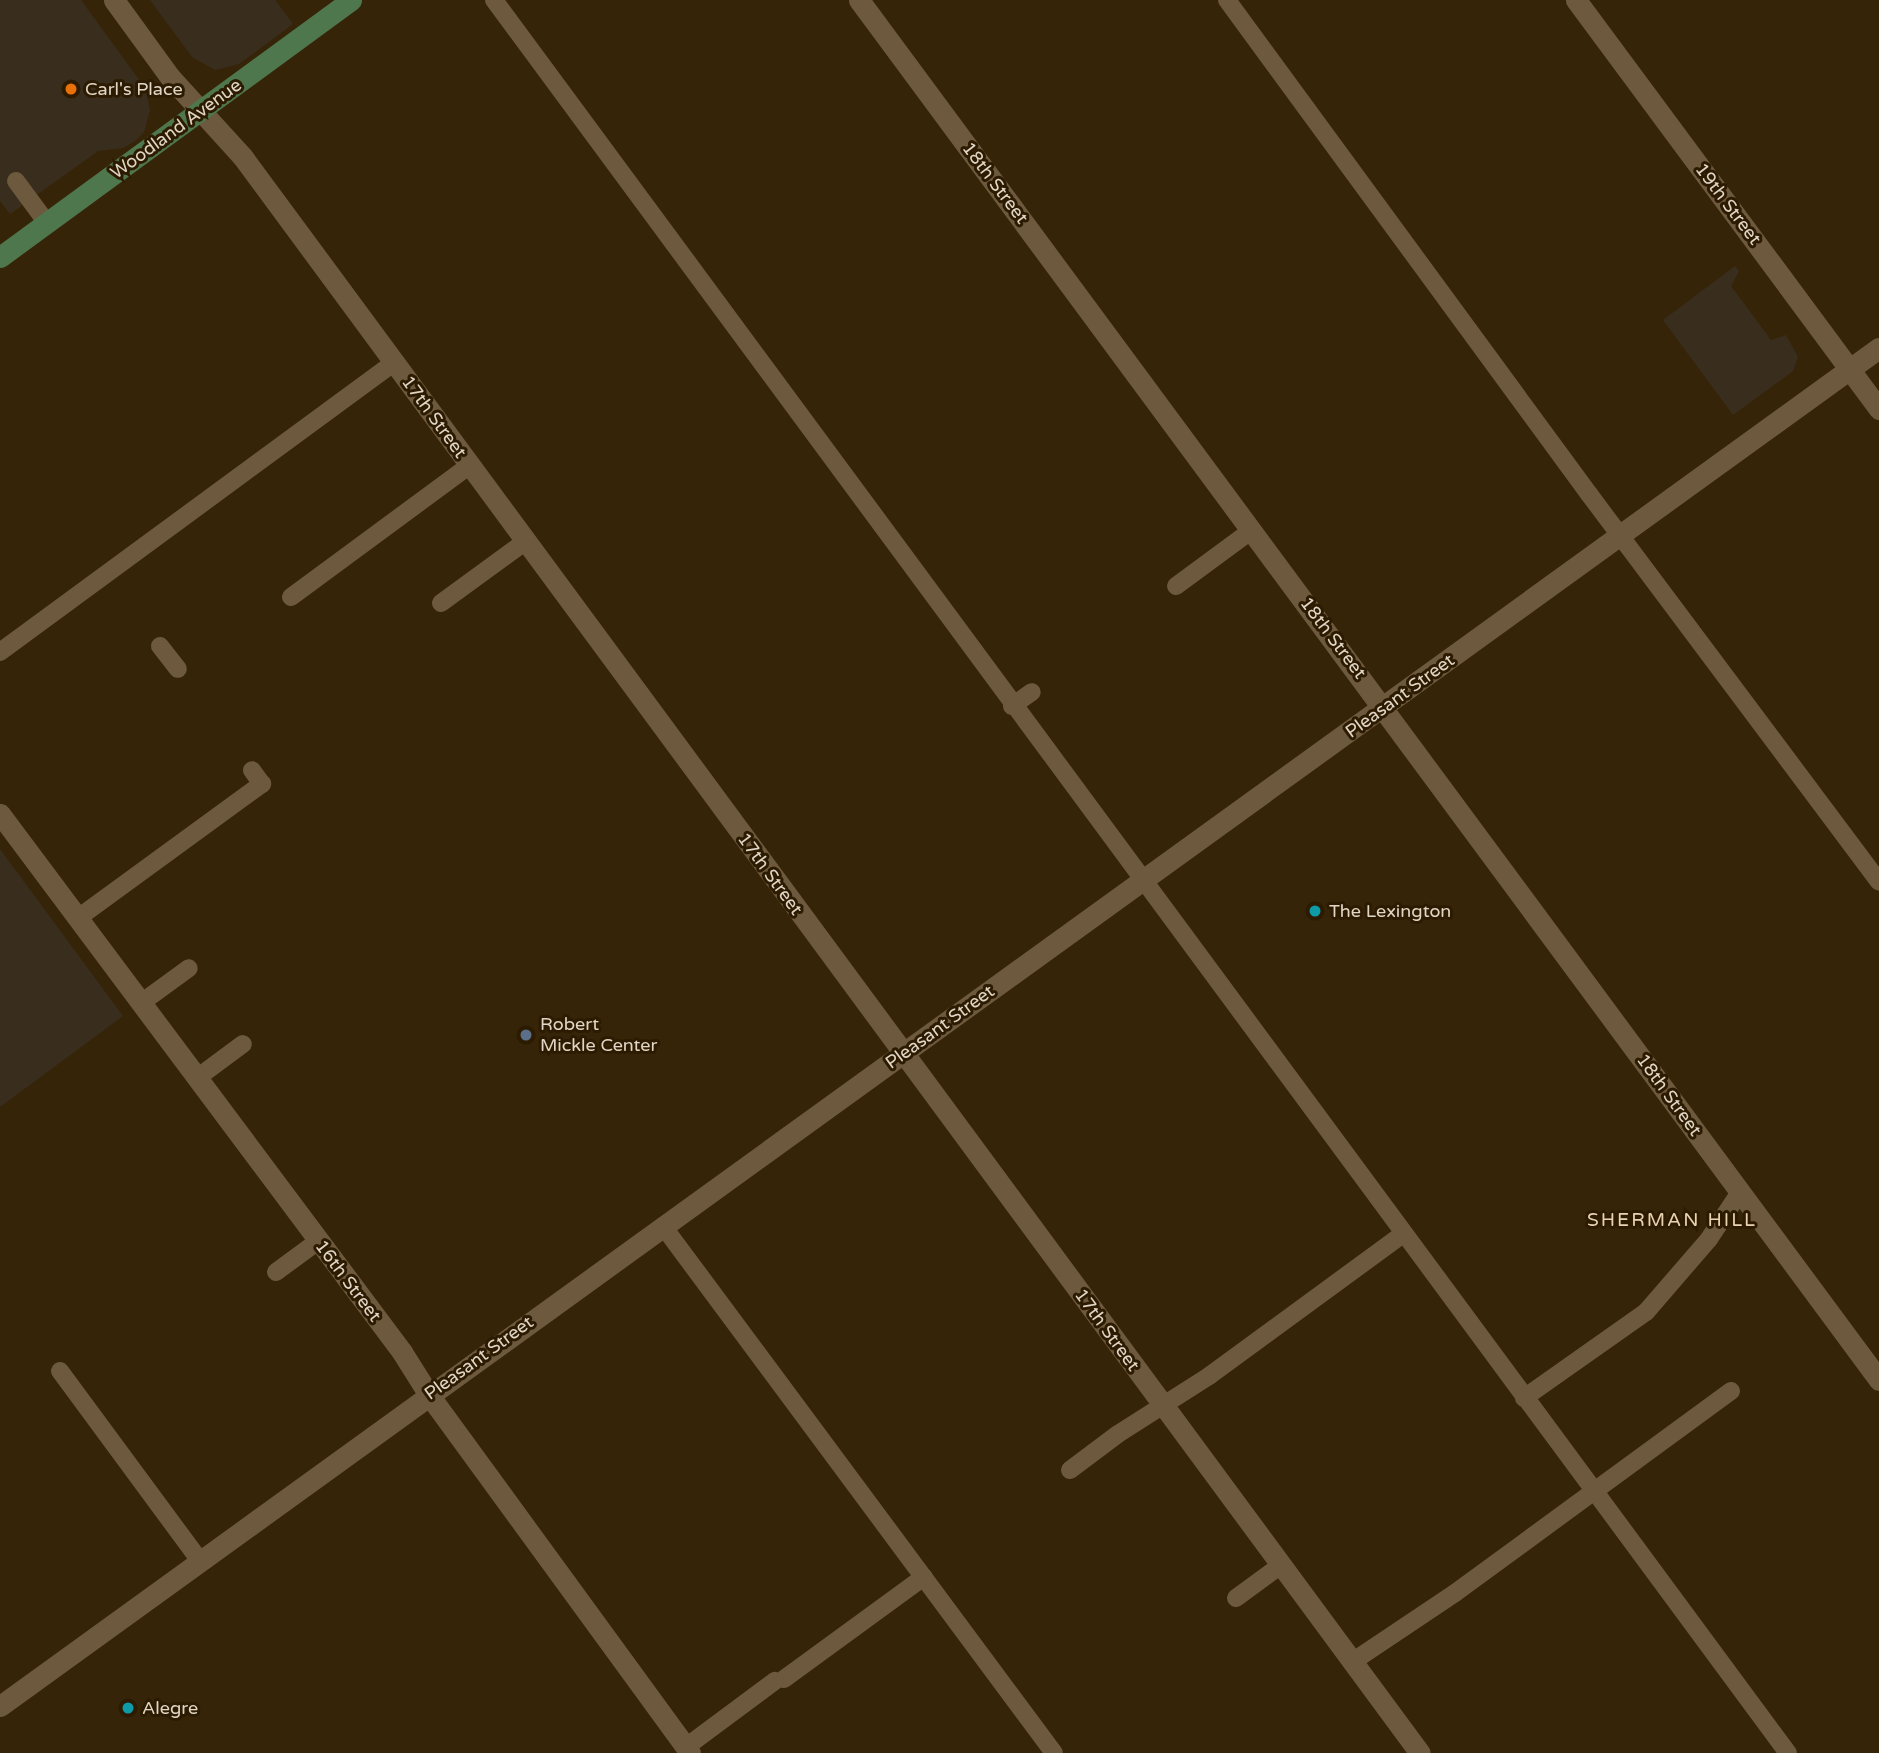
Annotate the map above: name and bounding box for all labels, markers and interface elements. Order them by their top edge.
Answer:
street label: Woodland Avenue [106,74,246,184]
place label: Carl's Place [85,78,183,100]
marker: Carl's Place [63,81,79,97]
street label: 18th Street [957,138,1033,228]
street label: 19th Street [1690,159,1766,249]
street label: 17th Street [397,372,471,462]
street label: 18th Street [1295,593,1371,683]
street label: Pleasant Street [1341,649,1459,743]
street label: 17th Street [733,829,807,919]
place label: The Lexington [1329,900,1451,922]
marker: The Lexington [1307,903,1323,919]
street label: Pleasant Street [881,980,999,1074]
place label: Robert Mickle Center [540,1014,657,1056]
marker: Robert Mickle Center [518,1027,534,1043]
street label: 18th Street [1632,1050,1706,1140]
district label: SHERMAN HILL [1588,1210,1756,1232]
street label: 16th Street [310,1236,386,1326]
street label: 17th Street [1070,1285,1144,1375]
street label: Pleasant Street [420,1311,538,1405]
place label: Alegre [142,1697,198,1719]
marker: Alegre [120,1700,136,1716]

